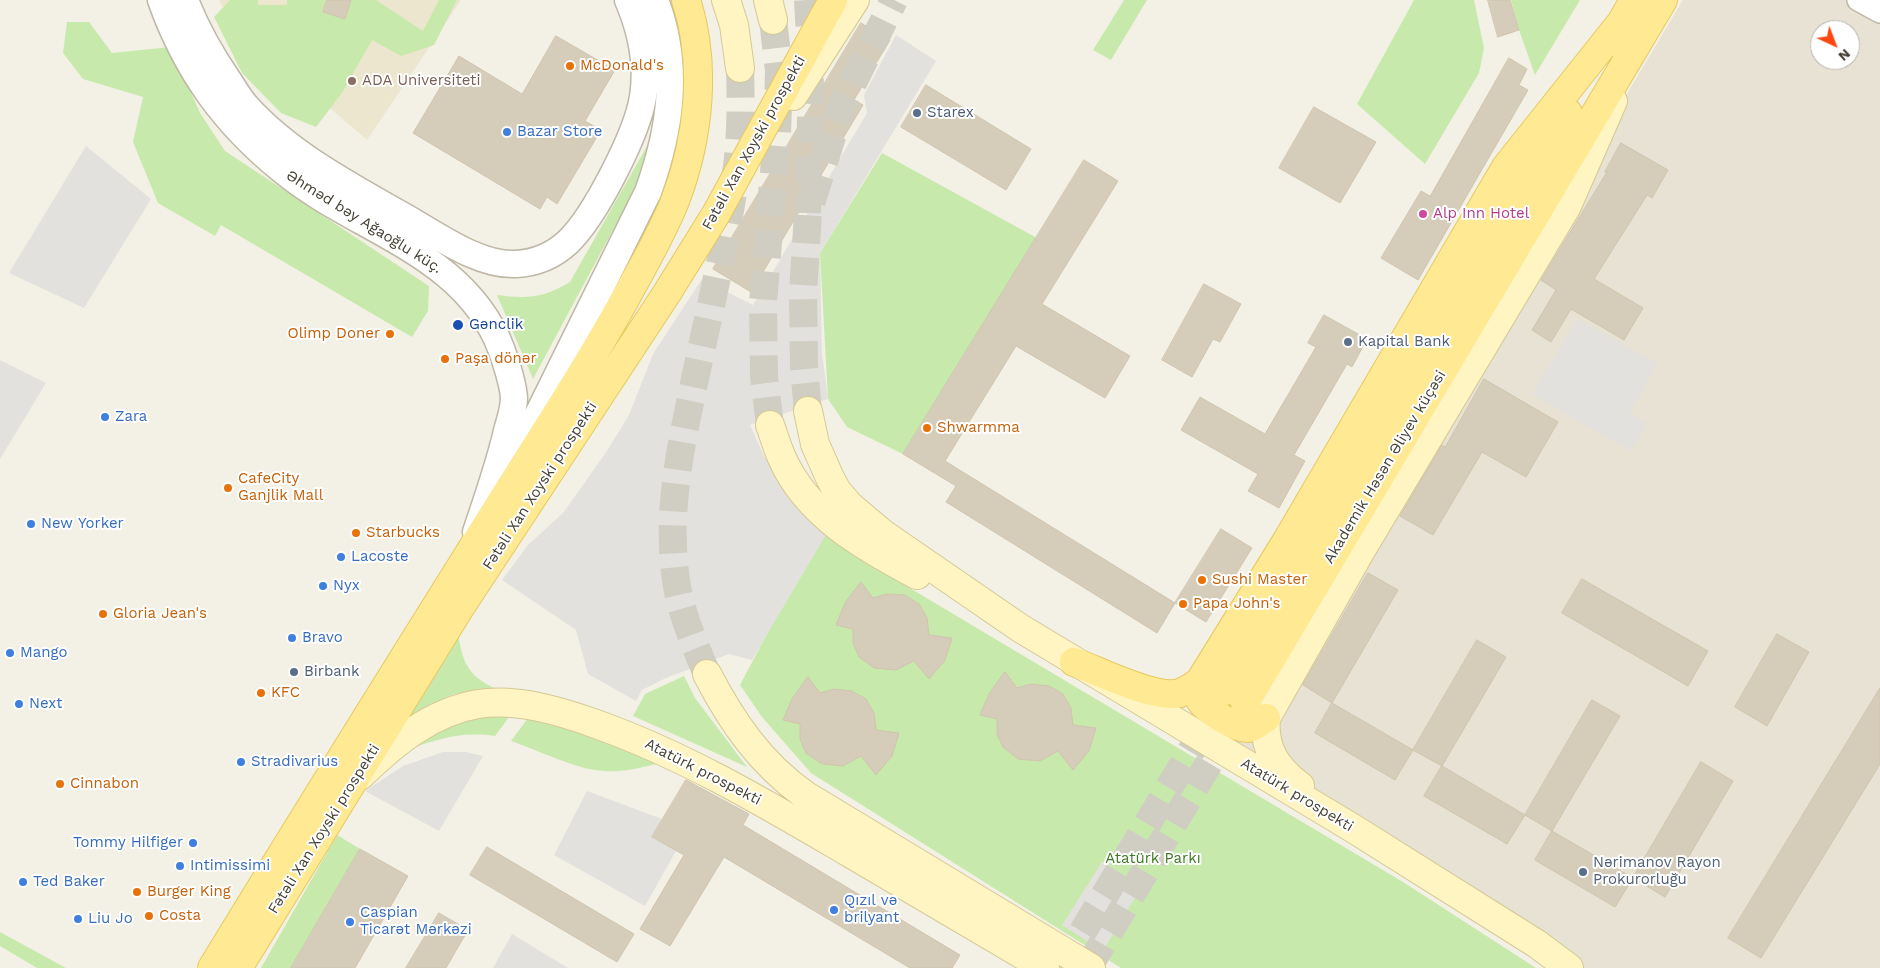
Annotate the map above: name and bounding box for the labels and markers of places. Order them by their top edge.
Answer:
place label: McDonald's [580,57,664,75]
marker: McDonald's [564,60,576,72]
place label: ADA Universiteti [362,72,480,90]
marker: ADA Universiteti [346,75,358,87]
place label: Starex [927,104,974,122]
marker: Starex [911,107,923,119]
place label: Bazar Store [517,123,602,141]
marker: Bazar Store [501,126,513,138]
place label: Alp Inn Hotel [1433,205,1529,223]
marker: Alp Inn Hotel [1417,208,1429,220]
place label: Gənclik [469,316,523,334]
marker: Gənclik [451,318,465,332]
place label: Olimp Doner [288,325,380,343]
marker: Olimp Doner [384,328,396,340]
place label: Kapital Bank [1358,333,1450,351]
marker: Kapital Bank [1342,336,1354,348]
place label: Paşa dönər [455,350,537,368]
marker: Paşa dönər [439,353,451,365]
place label: Zara [115,408,147,426]
marker: Zara [99,411,111,423]
place label: Shwarmma [937,419,1020,437]
marker: Shwarmma [921,422,933,434]
place label: CafeCity Ganjlik Mall [238,470,323,505]
marker: CafeCity Ganjlik Mall [222,482,234,494]
place label: New Yorker [41,515,124,533]
marker: New Yorker [25,518,37,530]
place label: Starbucks [366,524,440,542]
marker: Starbucks [350,527,362,539]
place label: Lacoste [351,548,409,566]
marker: Lacoste [335,551,347,563]
place label: Sushi Master [1212,571,1307,589]
marker: Sushi Master [1196,574,1208,586]
place label: Nyx [333,577,360,595]
marker: Nyx [317,580,329,592]
place label: Papa John's [1193,595,1280,613]
marker: Papa John's [1177,598,1189,610]
place label: Gloria Jean's [113,605,207,623]
marker: Gloria Jean's [97,608,109,620]
place label: Bravo [302,629,343,647]
marker: Bravo [286,632,298,644]
place label: Mango [20,644,67,662]
marker: Mango [4,647,16,659]
place label: Birbank [304,663,360,681]
marker: Birbank [288,666,300,678]
place label: KFC [271,684,300,702]
marker: KFC [255,687,267,699]
place label: Next [29,695,63,713]
marker: Next [13,698,25,710]
place label: Stradivarius [251,753,338,771]
marker: Stradivarius [235,756,247,768]
place label: Cinnabon [70,775,139,793]
marker: Cinnabon [54,778,66,790]
place label: Tommy Hilfiger [73,834,183,852]
marker: Tommy Hilfiger [187,837,199,849]
place label: Nərimanov Rayon Prokurorluğu [1593,854,1721,889]
place label: Intimissimi [190,857,270,875]
marker: Intimissimi [174,860,186,872]
marker: Nərimanov Rayon Prokurorluğu [1577,866,1589,878]
place label: Ted Baker [33,873,105,891]
marker: Ted Baker [17,876,29,888]
place label: Burger King [147,883,231,901]
marker: Burger King [131,886,143,898]
place label: Qızıl və brilyant [844,892,899,927]
place label: Caspian Ticarət Mərkəzi [360,904,472,939]
marker: Qızıl və brilyant [828,904,840,916]
place label: Costa [159,907,201,925]
place label: Liu Jo [88,910,133,928]
marker: Costa [143,910,155,922]
marker: Liu Jo [72,913,84,925]
marker: Caspian Ticarət Mərkəzi [344,916,356,928]

